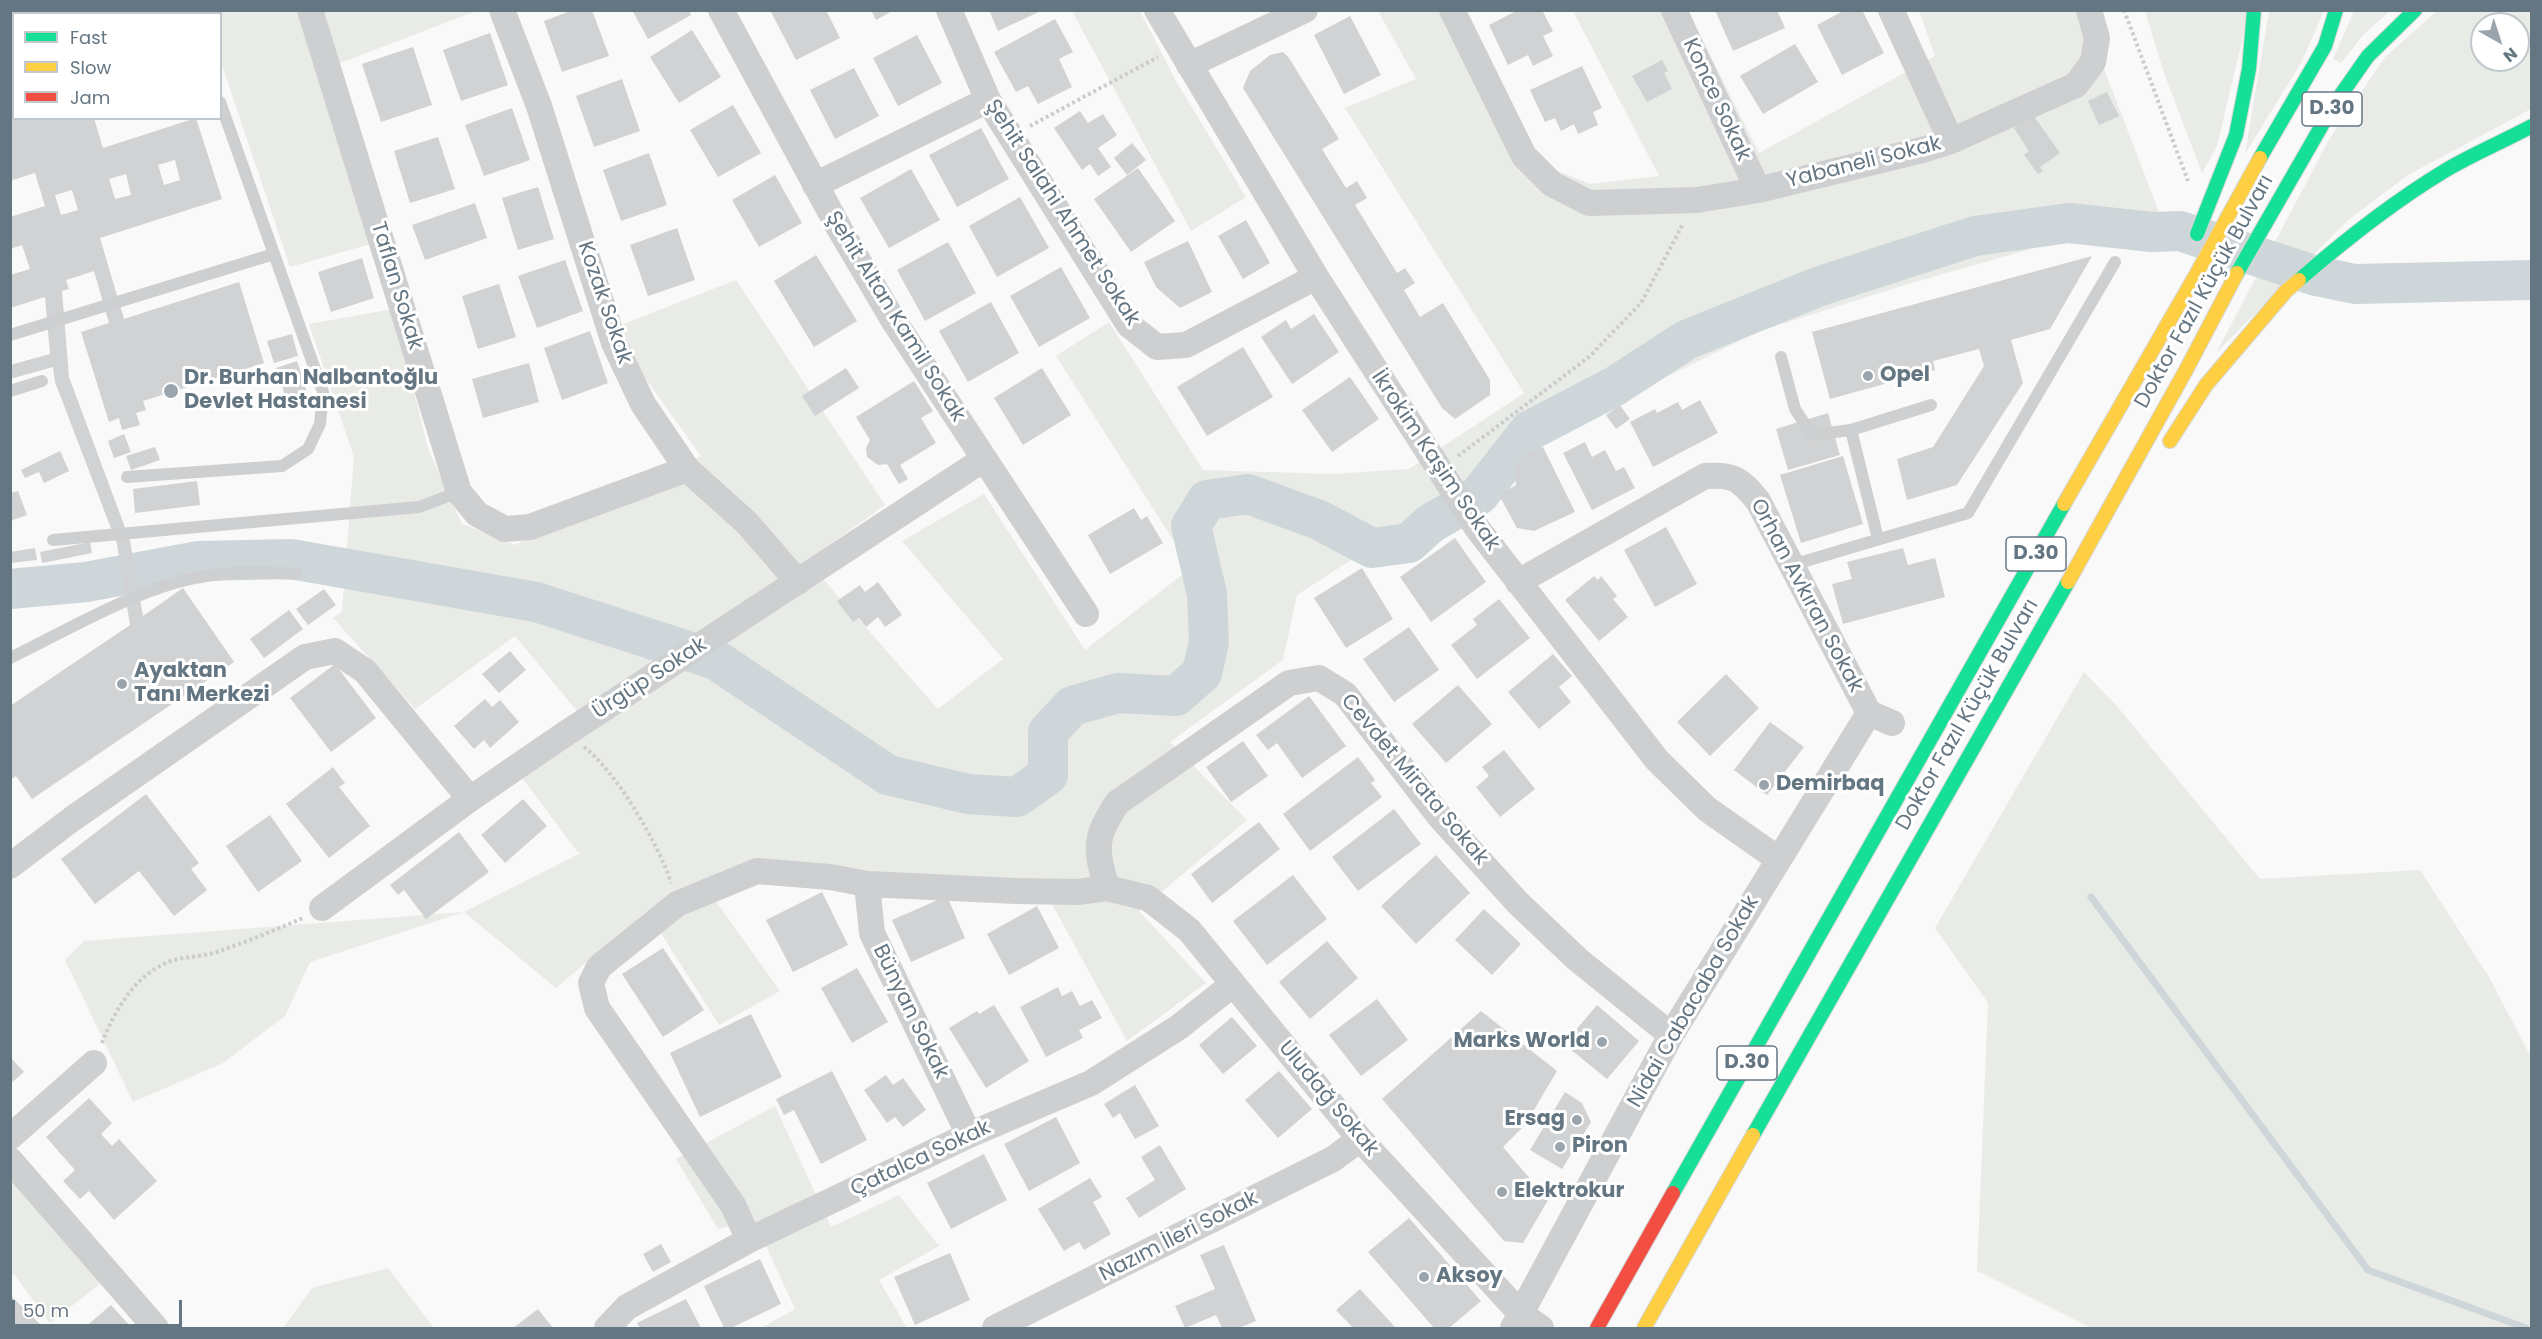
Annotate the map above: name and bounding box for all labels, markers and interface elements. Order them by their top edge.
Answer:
legend [12,12,222,120]
north arrow [2470,12,2530,72]
text: Fast [70,25,107,50]
street label: Konce Sokak [1677,35,1755,165]
text: N [2498,42,2522,68]
text: Slow [70,55,111,80]
text: Jam [70,85,110,110]
road number: D.30 [2302,92,2362,126]
street label: Şehit Salahi Ahmet Sokak [979,95,1145,331]
street label: Yabaneli Sokak [1784,132,1944,194]
street label: Doktor Fazıl Küçük Bulvarı [2130,171,2280,413]
street label: Şehit Altan Kamil Sokak [820,207,970,427]
street label: Taflan Sokak [365,219,427,353]
street label: Kozak Sokak [571,238,637,368]
place label: Opel [1880,363,1930,389]
place label: Dr. Burhan Nalbantoğlu Devlet Hastanesi [184,366,438,416]
street label: İkrokim Kaşim Sokak [1365,366,1505,556]
marker: Opel [1861,369,1875,383]
marker: Dr. Burhan Nalbantoğlu Devlet Hastanesi [162,382,180,400]
street label: Orhan Avkıran Sokak [1744,495,1868,697]
road number: D.30 [2006,537,2066,571]
street label: Doktor Fazıl Küçük Bulvarı [1891,595,2045,835]
street label: Ürgüp Sokak [588,633,712,725]
place label: Ayaktan Tanı Merkezi [134,659,270,709]
marker: Ayaktan Tanı Merkezi [115,677,129,691]
street label: Cevdet Mirata Sokak [1335,689,1493,871]
place label: Demirbaq [1776,772,1884,798]
marker: Demirbaq [1757,778,1771,792]
street label: Nidai Cabacaba Sokak [1623,892,1765,1112]
street label: Bünyan Sokak [867,941,953,1083]
place label: Marks World [1453,1029,1590,1055]
marker: Marks World [1595,1035,1609,1049]
street label: Uludağ Sokak [1273,1036,1383,1162]
road number: D.30 [1717,1046,1777,1080]
place label: Ersag [1504,1107,1565,1133]
marker: Ersag [1570,1113,1584,1127]
street label: Çatalca Sokak [847,1116,995,1202]
place label: Piron [1572,1134,1628,1160]
marker: Piron [1553,1140,1567,1154]
place label: Elektrokur [1514,1179,1624,1205]
marker: Elektrokur [1495,1185,1509,1199]
street label: Nazım İleri Sokak [1096,1186,1262,1288]
place label: Aksoy [1436,1264,1503,1290]
marker: Aksoy [1417,1270,1431,1284]
scale bar [15,1288,184,1326]
text: 50 m [23,1298,69,1323]

